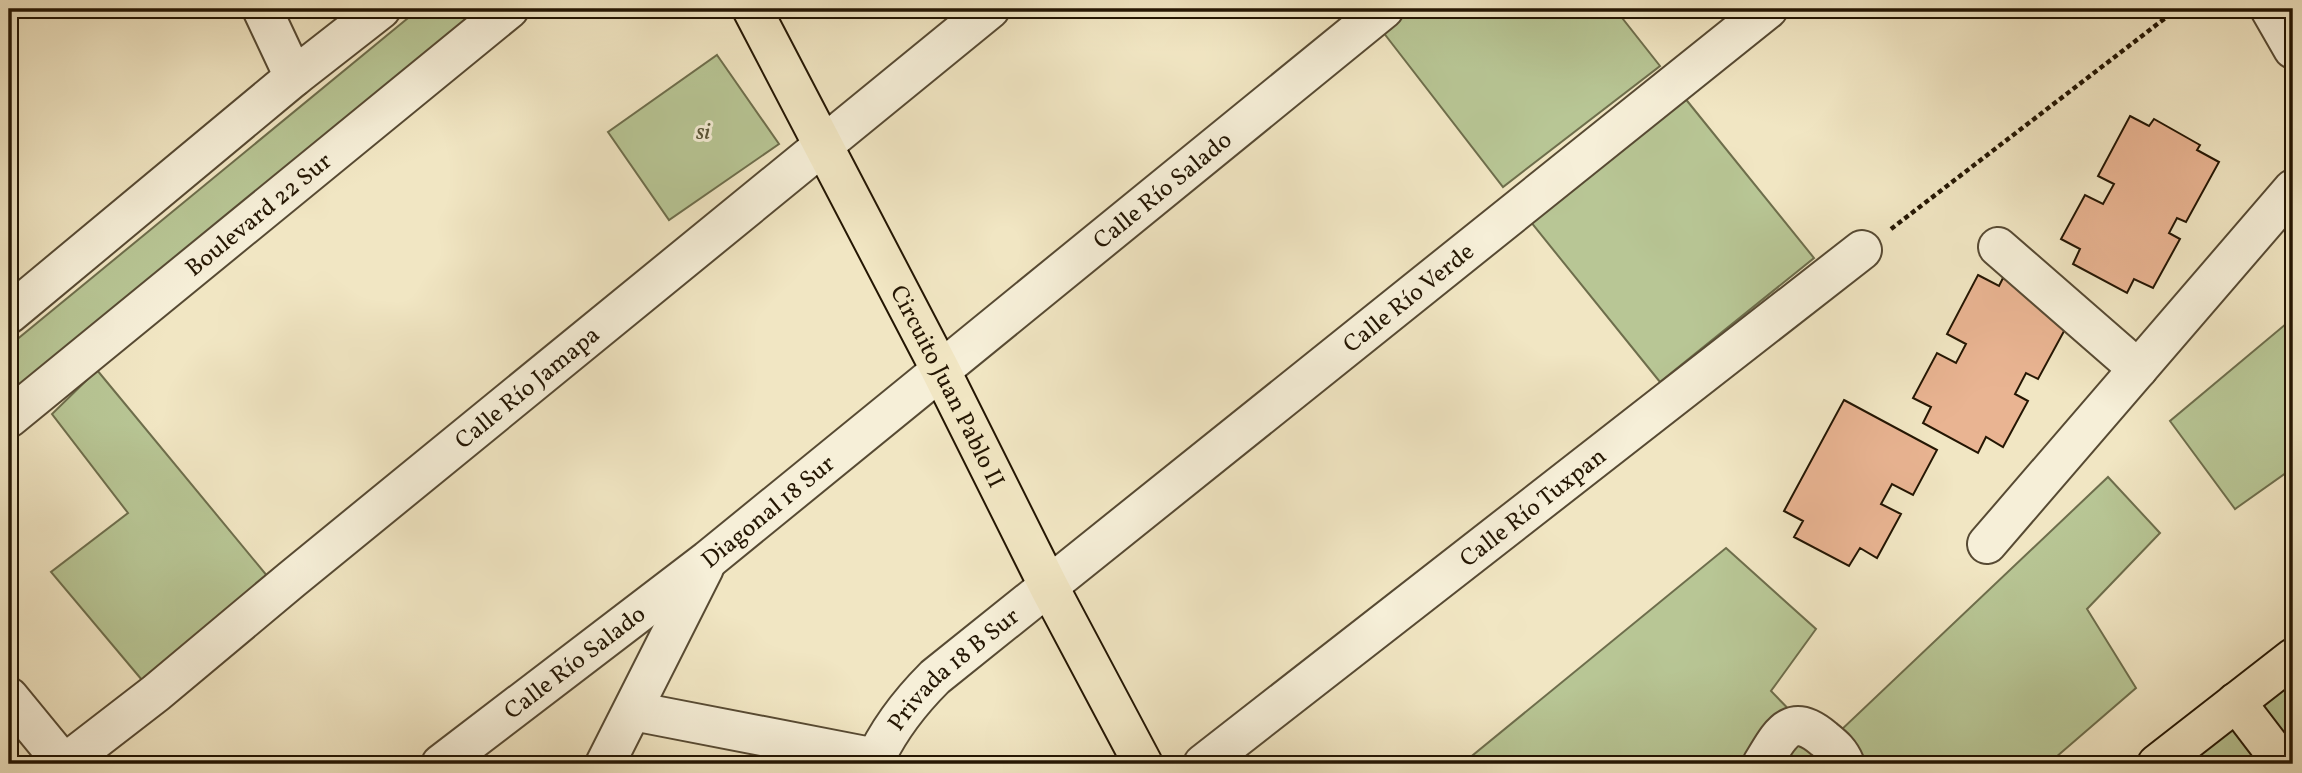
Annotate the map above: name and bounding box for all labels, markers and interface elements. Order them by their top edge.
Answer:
park label: si [696,116,711,150]
street label: Calle Río Salado [1087,124,1240,258]
street label: Boulevard 22 Sur [179,145,340,286]
street label: Calle Río Verde [1337,236,1482,362]
street label: Circuito Juan Pablo II [880,280,1012,494]
street label: Calle Río Jamapa [448,319,608,458]
street label: Calle Río Tuxpan [1453,440,1614,577]
street label: Diagonal 18 Sur [695,448,843,578]
street label: Calle Río Salado [498,598,654,729]
street label: Privada 18 B Sur [881,601,1027,739]

